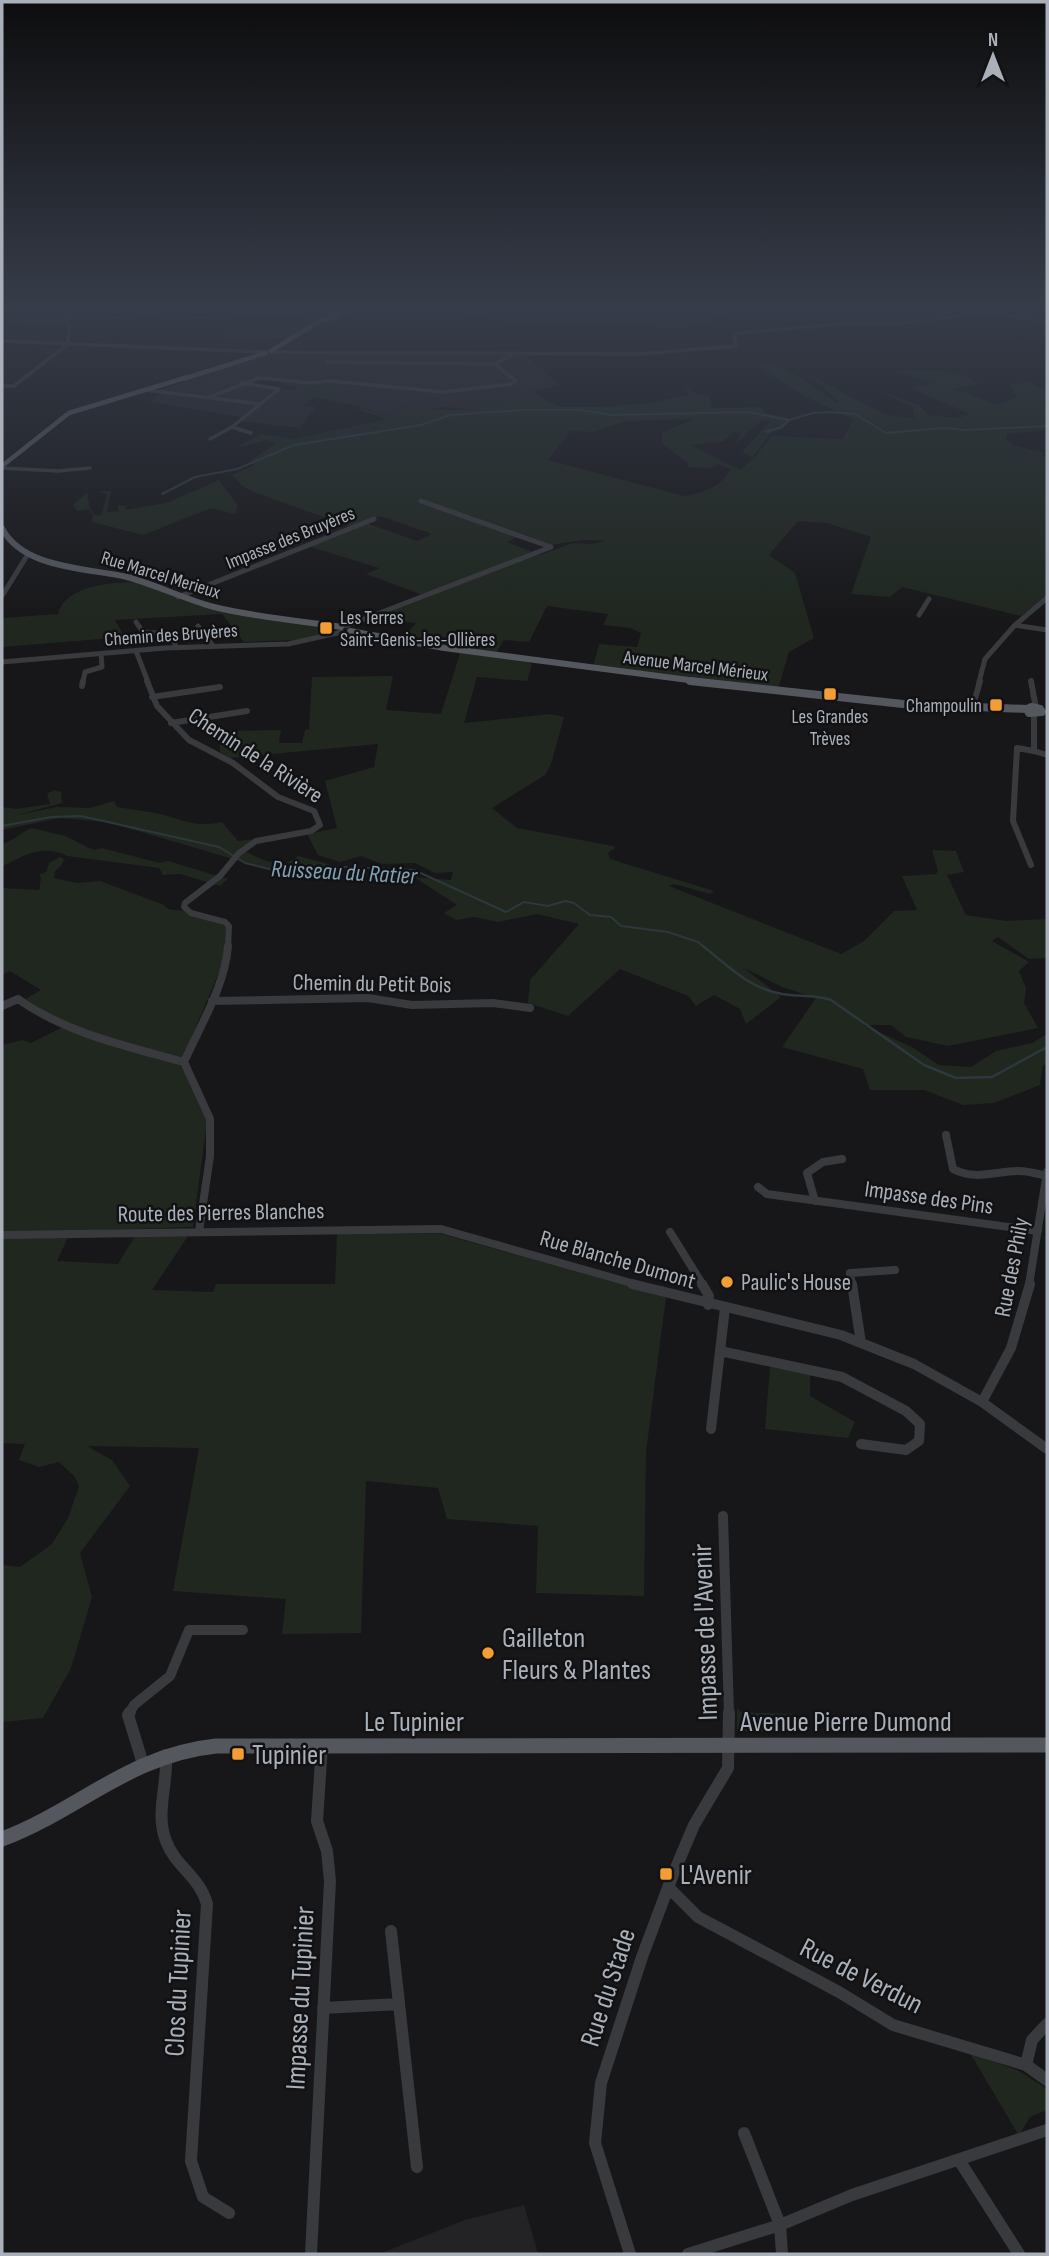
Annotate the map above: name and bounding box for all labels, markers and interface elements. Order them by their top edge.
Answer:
north arrow [958,21,1028,91]
text: N [988,29,998,52]
street label: Impasse des Bruyères [223,502,359,575]
street label: Rue Marcel Merieux [98,546,223,604]
place label: Les Terres Saint-Genis-les-Ollières [340,607,495,652]
street label: Chemin des Bruyères [104,619,239,652]
marker: Les Terres Saint-Genis-les-Ollières [318,620,334,636]
street label: Avenue Marcel Mérieux [621,646,769,687]
marker: Les Grandes Trèves [822,686,838,702]
place label: Champoulin [906,695,982,718]
marker: Champoulin [988,697,1004,713]
street label: Chemin de la Rivière [183,702,328,810]
place label: Les Grandes Trèves [792,706,869,751]
water label: Ruisseau du Ratier [270,854,419,891]
street label: Chemin du Petit Bois [292,969,452,999]
street label: Impasse des Pins [863,1175,995,1221]
street label: Route des Pierres Blanches [117,1197,325,1229]
street label: Rue des Phily [989,1215,1035,1319]
street label: Rue Blanche Dumont [537,1224,699,1296]
place label: Paulic's House [741,1269,851,1297]
marker: Paulic's House [719,1274,735,1290]
street label: Impasse de l'Avenir [686,1543,725,1721]
place label: Gailleton Fleurs & Plantes [502,1622,651,1687]
marker: Gailleton Fleurs & Plantes [480,1645,496,1661]
street label: Le Tupinier [364,1706,464,1739]
street label: Avenue Pierre Dumond [739,1706,952,1739]
place label: Tupinier [252,1739,326,1772]
marker: Tupinier [230,1746,246,1762]
place label: L'Avenir [680,1859,752,1892]
marker: L'Avenir [658,1866,674,1882]
street label: Impasse du Tupinier [279,1906,322,2091]
street label: Clos du Tupinier [158,1909,199,2057]
street label: Rue du Stade [574,1924,643,2051]
street label: Rue de Verdun [794,1931,928,2021]

